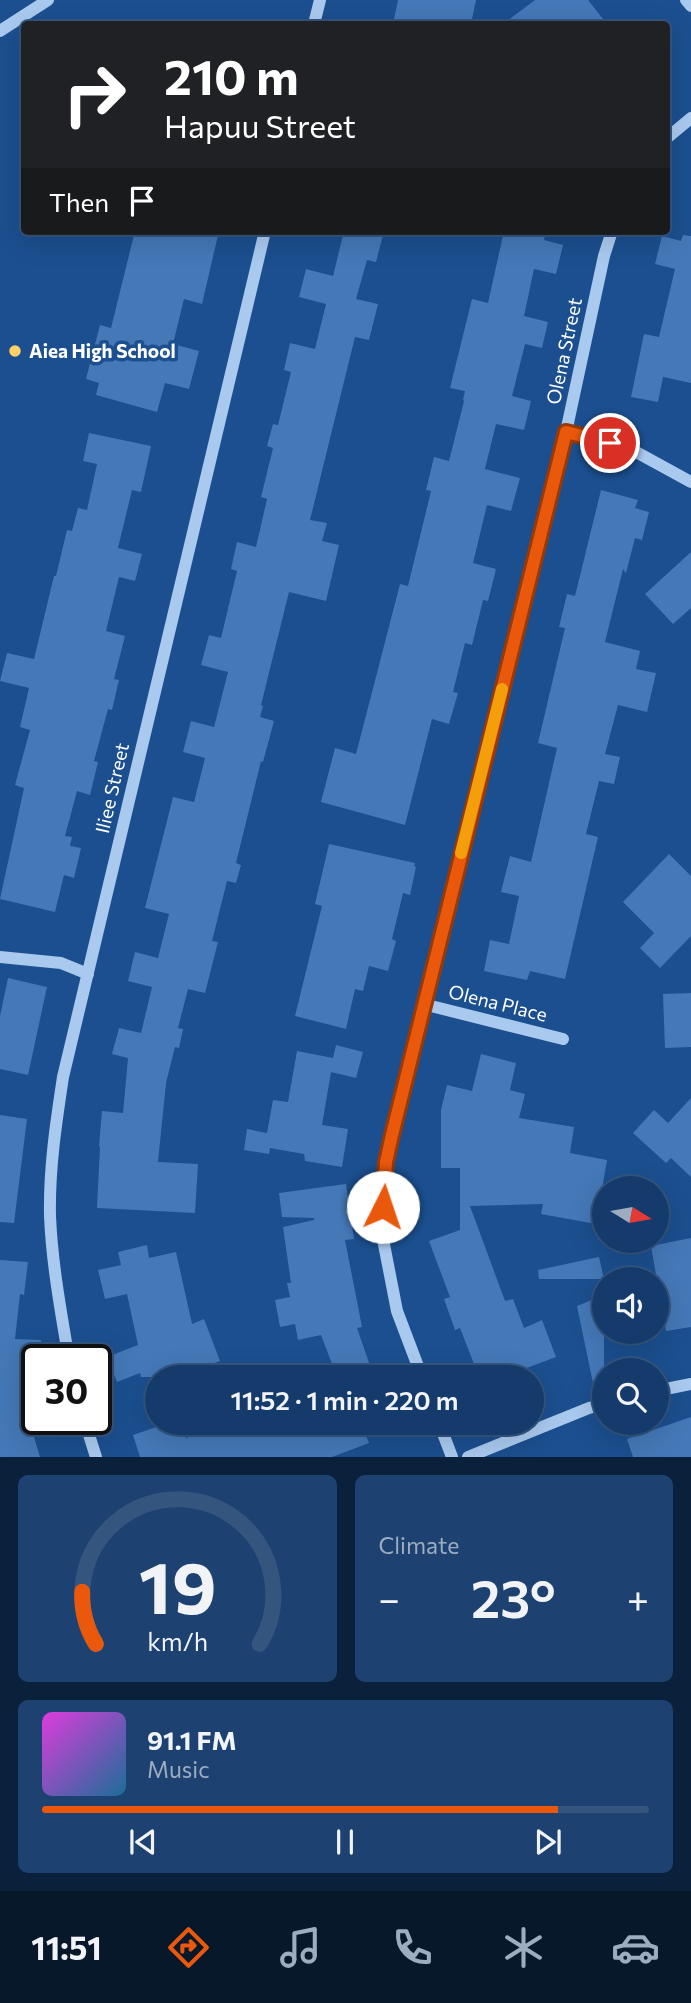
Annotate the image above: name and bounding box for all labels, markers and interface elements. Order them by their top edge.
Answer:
text: 210 m [164,45,299,105]
icon: right [49,49,140,140]
text: Hapuu Street [164,105,356,145]
icon: arrive [123,182,161,220]
text: Then [49,186,109,217]
street label: Olena Street [541,295,586,406]
place label: Aiea High School [29,339,176,362]
marker: Aiea High School [7,343,23,359]
pin [580,413,640,473]
icon: arrive [591,424,629,462]
street label: Iliee Street [90,740,133,835]
street label: Olena Place [446,979,550,1026]
position arrow [346,1170,420,1244]
north arrow [592,1176,668,1253]
map controls [592,1176,669,1435]
button: sound [592,1267,669,1344]
speed limit sign: 30 [21,1344,112,1435]
button: search [592,1358,669,1435]
text: 11:52 · 1 min · 220 m [231,1384,458,1415]
text: Climate [379,1531,460,1559]
text: 19 [138,1541,216,1630]
text: 23° [471,1565,556,1629]
text: − [379,1574,400,1621]
text: + [627,1574,649,1621]
text: km/h [147,1626,208,1656]
text: 91.1 FM [147,1724,237,1755]
text: Music [147,1755,210,1783]
icon: previous [124,1823,162,1861]
icon: pause [326,1823,364,1861]
icon: next [529,1823,567,1861]
icon: directions [164,1923,213,1972]
icon: music [276,1923,325,1972]
icon: phone [388,1923,437,1972]
icon: climate [499,1923,548,1972]
icon: car [611,1923,660,1972]
text: 11:51 [31,1927,102,1967]

